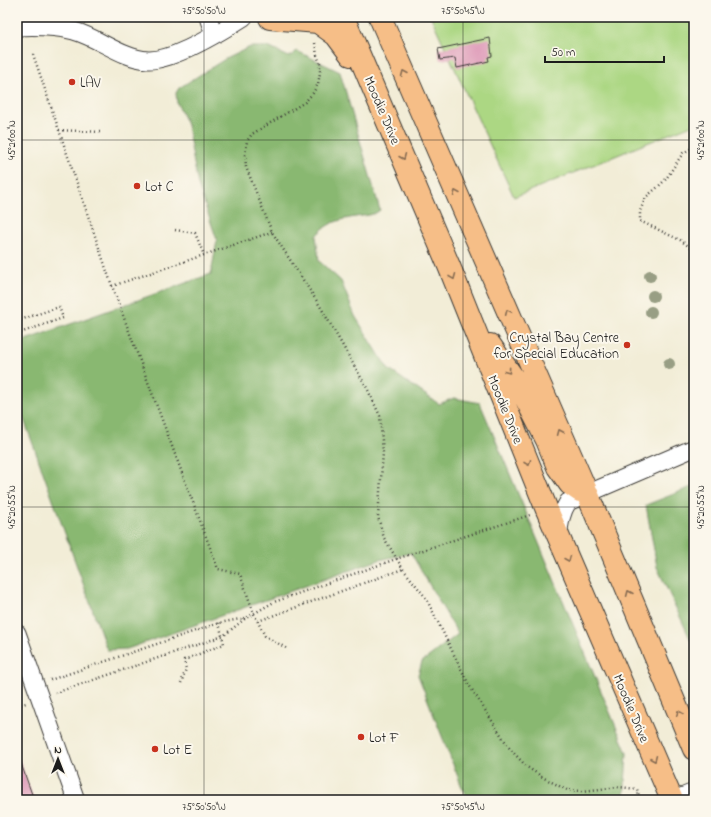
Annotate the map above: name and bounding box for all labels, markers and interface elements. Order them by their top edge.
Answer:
text: 75°50'50"W [182,4,226,19]
text: 75°50'45"W [441,4,485,19]
scale bar [545,38,664,64]
text: 50 m [551,44,575,62]
one-way arrow [401,70,409,78]
place label: LAV [80,73,101,94]
street label: Moodie Drive [358,73,406,149]
marker: LAV [67,77,77,87]
text: 45°21'00"N [5,120,20,160]
text: 45°21'00"N [694,120,709,160]
one-way arrow [398,153,406,161]
place label: Lot C [145,177,174,198]
marker: Lot C [132,181,142,191]
one-way arrow [452,189,460,196]
one-way arrow [449,274,457,281]
one-way arrow [505,308,513,316]
place label: Crystal Bay Centre for Special Education [494,328,620,365]
marker: Crystal Bay Centre for Special Education [622,340,632,350]
one-way arrow [503,367,510,374]
street label: Moodie Drive [481,372,528,448]
one-way arrow [557,428,565,435]
one-way arrow [523,458,531,466]
text: 45°20'55"N [5,485,20,529]
text: 45°20'55"N [694,485,709,529]
one-way arrow [563,554,571,562]
one-way arrow [625,589,633,596]
street label: Moodie Drive [607,671,655,747]
one-way arrow [676,709,684,717]
place label: Lot F [369,728,399,749]
marker: Lot F [356,732,366,742]
north arrow [38,739,78,779]
place label: Lot E [163,740,192,761]
text: N [54,742,62,758]
marker: Lot E [150,744,160,754]
one-way arrow [650,755,658,762]
text: 75°50'50"W [182,800,226,815]
text: 75°50'45"W [441,800,485,815]

